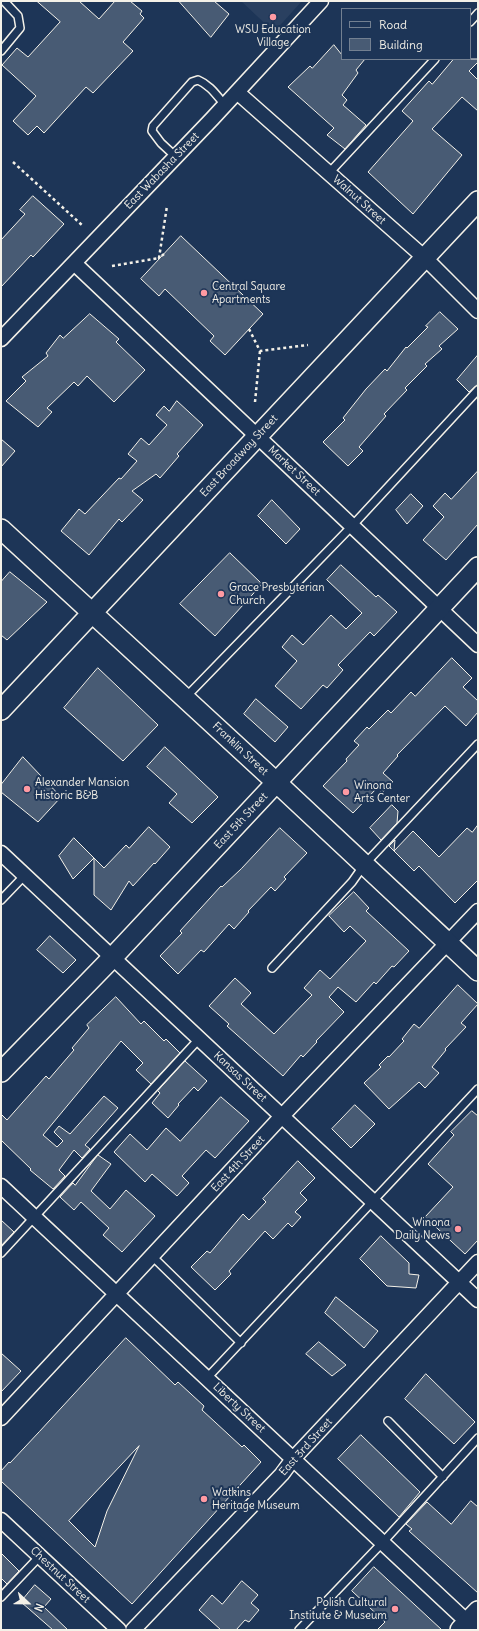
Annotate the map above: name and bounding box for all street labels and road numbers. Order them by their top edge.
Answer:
street label: East Wabasha Street [122,130,202,212]
street label: Walnut Street [330,173,388,227]
street label: East Broadway Street [198,412,280,500]
street label: Market Street [265,443,323,499]
street label: Franklin Street [209,720,271,778]
street label: East 5th Street [212,790,270,852]
street label: Kansas Street [211,1049,269,1105]
street label: East 4th Street [209,1133,267,1195]
street label: Liberty Street [210,1380,268,1436]
street label: East 3rd Street [277,1415,335,1479]
street label: Chestnut Street [27,1544,93,1606]

